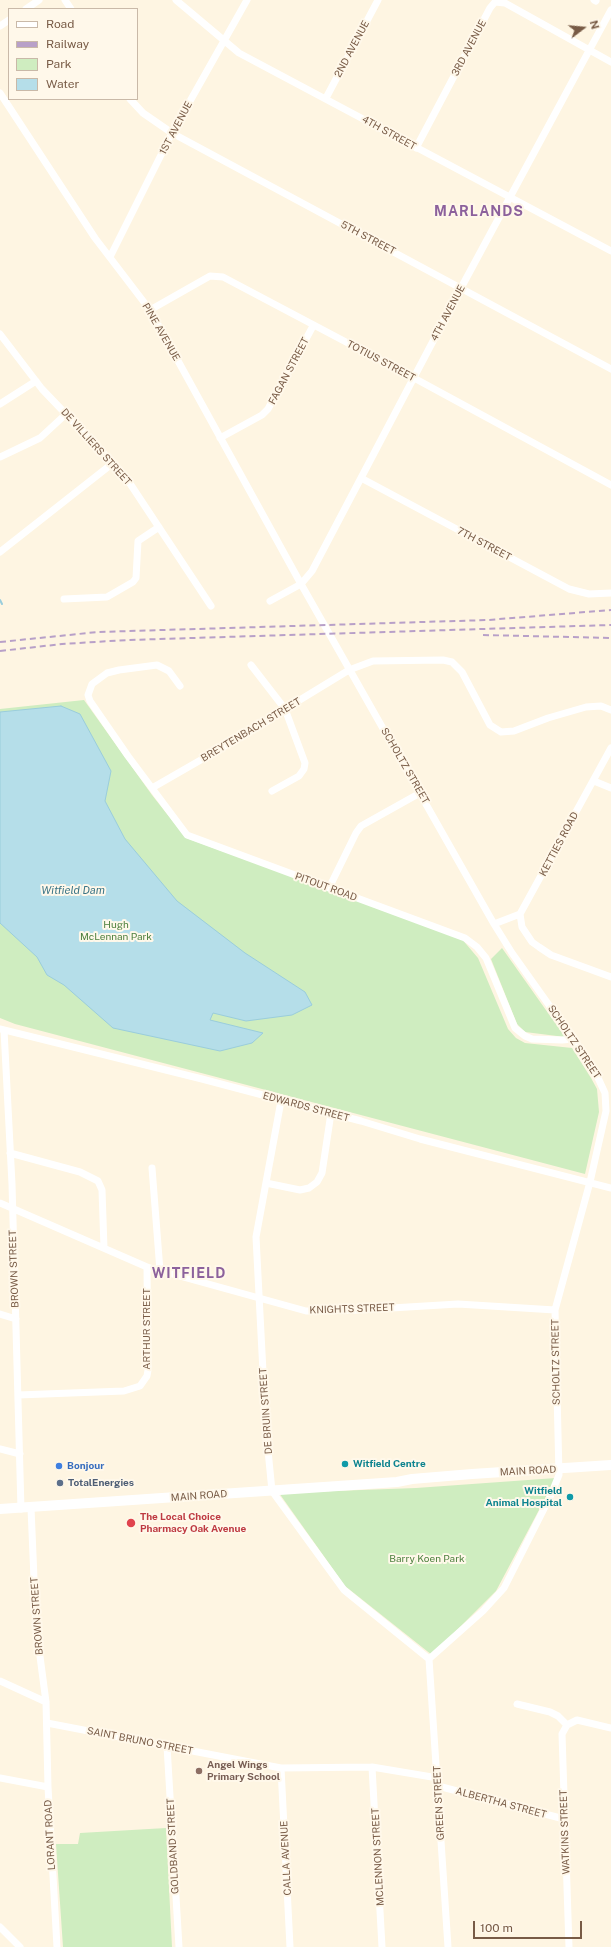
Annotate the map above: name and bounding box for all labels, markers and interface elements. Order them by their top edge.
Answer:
legend [8,8,138,100]
north arrow [563,8,603,48]
text: Road [46,17,74,31]
street label: 3RD AVENUE [449,18,489,78]
street label: 2ND AVENUE [332,19,372,79]
text: N [588,19,601,30]
text: Railway [46,37,89,51]
text: Park [46,57,72,71]
text: Water [46,77,79,91]
street label: 1ST AVENUE [157,99,195,157]
street label: 4TH STREET [360,113,418,153]
district label: MARLANDS [434,204,524,220]
street label: 5TH STREET [339,219,397,257]
street label: 4TH AVENUE [428,283,468,343]
street label: PINE AVENUE [140,301,182,363]
street label: FAGAN STREET [266,335,312,407]
street label: TOTIUS STREET [345,338,417,384]
street label: DE VILLIERS STREET [58,406,134,488]
street label: 7TH STREET [455,525,513,563]
street label: BREYTENBACH STREET [199,695,303,765]
street label: SCHOLTZ STREET [378,726,432,806]
street label: KETTIES ROAD [537,810,581,878]
street label: PITOUT ROAD [293,870,359,904]
water label: Witfield Dam [41,884,105,898]
park label: Hugh McLennan Park [80,919,152,942]
street label: SCHOLTZ STREET [545,1003,603,1081]
street label: EDWARDS STREET [261,1090,351,1124]
street label: BROWN STREET [7,1230,21,1308]
district label: WITFIELD [152,1266,226,1282]
street label: ARTHUR STREET [141,1288,153,1370]
street label: KNIGHTS STREET [309,1302,395,1316]
street label: SCHOLTZ STREET [549,1319,563,1405]
street label: DE BRUIN STREET [257,1367,275,1455]
place label: Witfield Centre [353,1458,426,1470]
marker: Witfield Centre [340,1459,350,1469]
place label: Bonjour [67,1460,104,1472]
marker: Bonjour [54,1461,64,1471]
street label: MAIN ROAD [500,1464,556,1478]
place label: TotalEnergies [68,1477,134,1489]
marker: TotalEnergies [55,1478,65,1488]
place label: Witfield Animal Hospital [486,1485,562,1508]
street label: MAIN ROAD [170,1488,228,1504]
marker: Witfield Animal Hospital [565,1492,575,1502]
place label: The Local Choice Pharmacy Oak Avenue [140,1511,246,1534]
marker: The Local Choice Pharmacy Oak Avenue [125,1517,137,1529]
park label: Barry Koen Park [389,1553,465,1565]
street label: BROWN STREET [28,1577,46,1655]
street label: SAINT BRUNO STREET [86,1725,194,1757]
place label: Angel Wings Primary School [207,1759,280,1782]
marker: Angel Wings Primary School [194,1766,204,1776]
street label: GREEN STREET [431,1766,447,1840]
street label: ALBERTHA STREET [454,1785,548,1821]
street label: WATKINS STREET [558,1789,572,1875]
street label: GOLDBAND STREET [164,1798,182,1894]
street label: LORANT ROAD [42,1800,58,1870]
street label: MCLENNON STREET [369,1808,387,1906]
street label: CALLA AVENUE [278,1820,294,1896]
scale bar [475,1913,584,1939]
text: 100 m [480,1921,513,1935]

